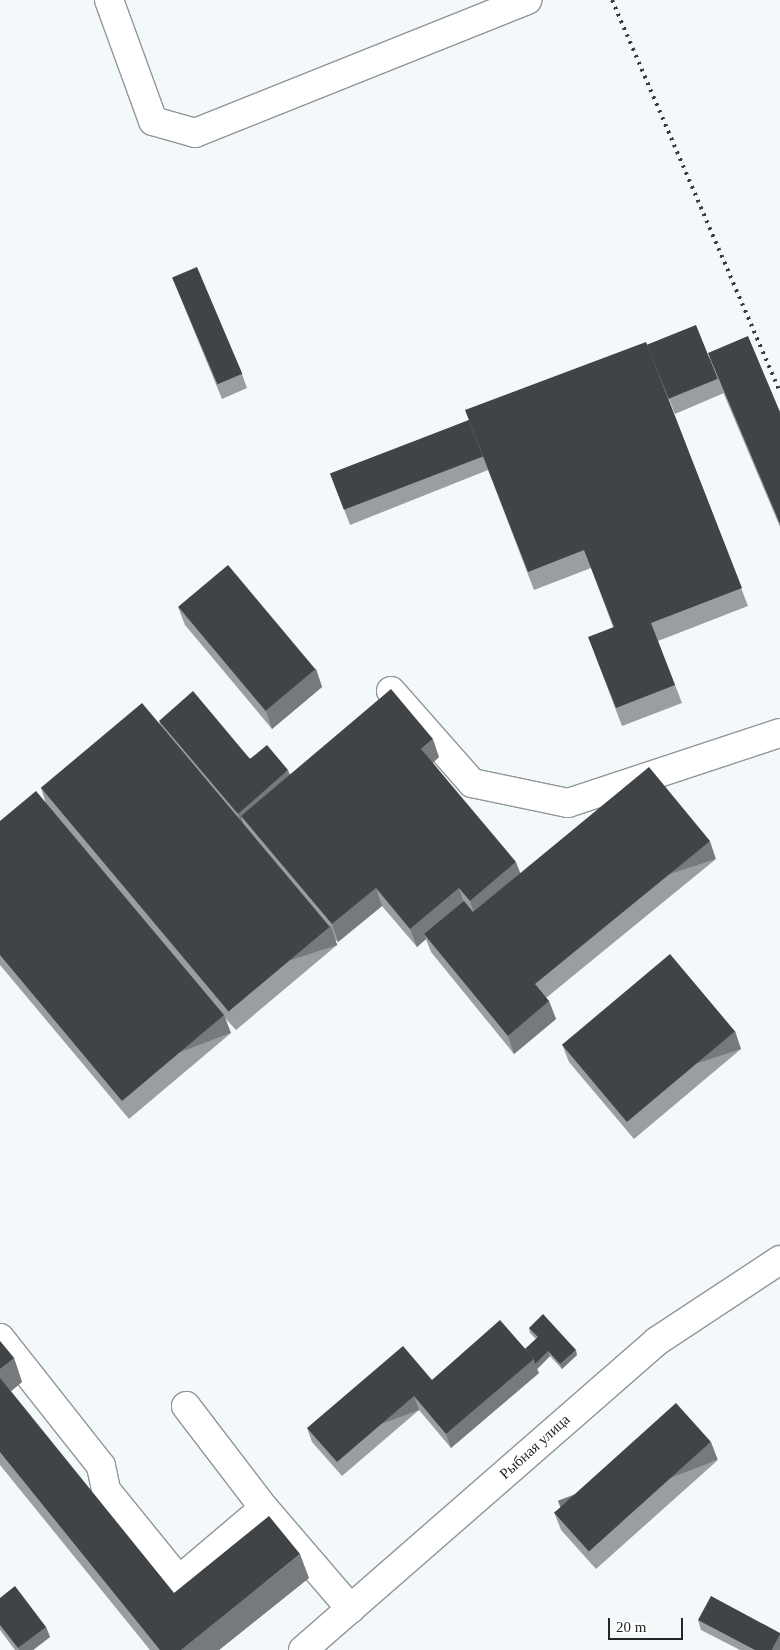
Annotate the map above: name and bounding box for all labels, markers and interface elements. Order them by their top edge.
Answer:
street label: Рыбная улица [496,1411,574,1483]
scale bar [610,1608,685,1640]
text: 20 m [616,1619,646,1635]

